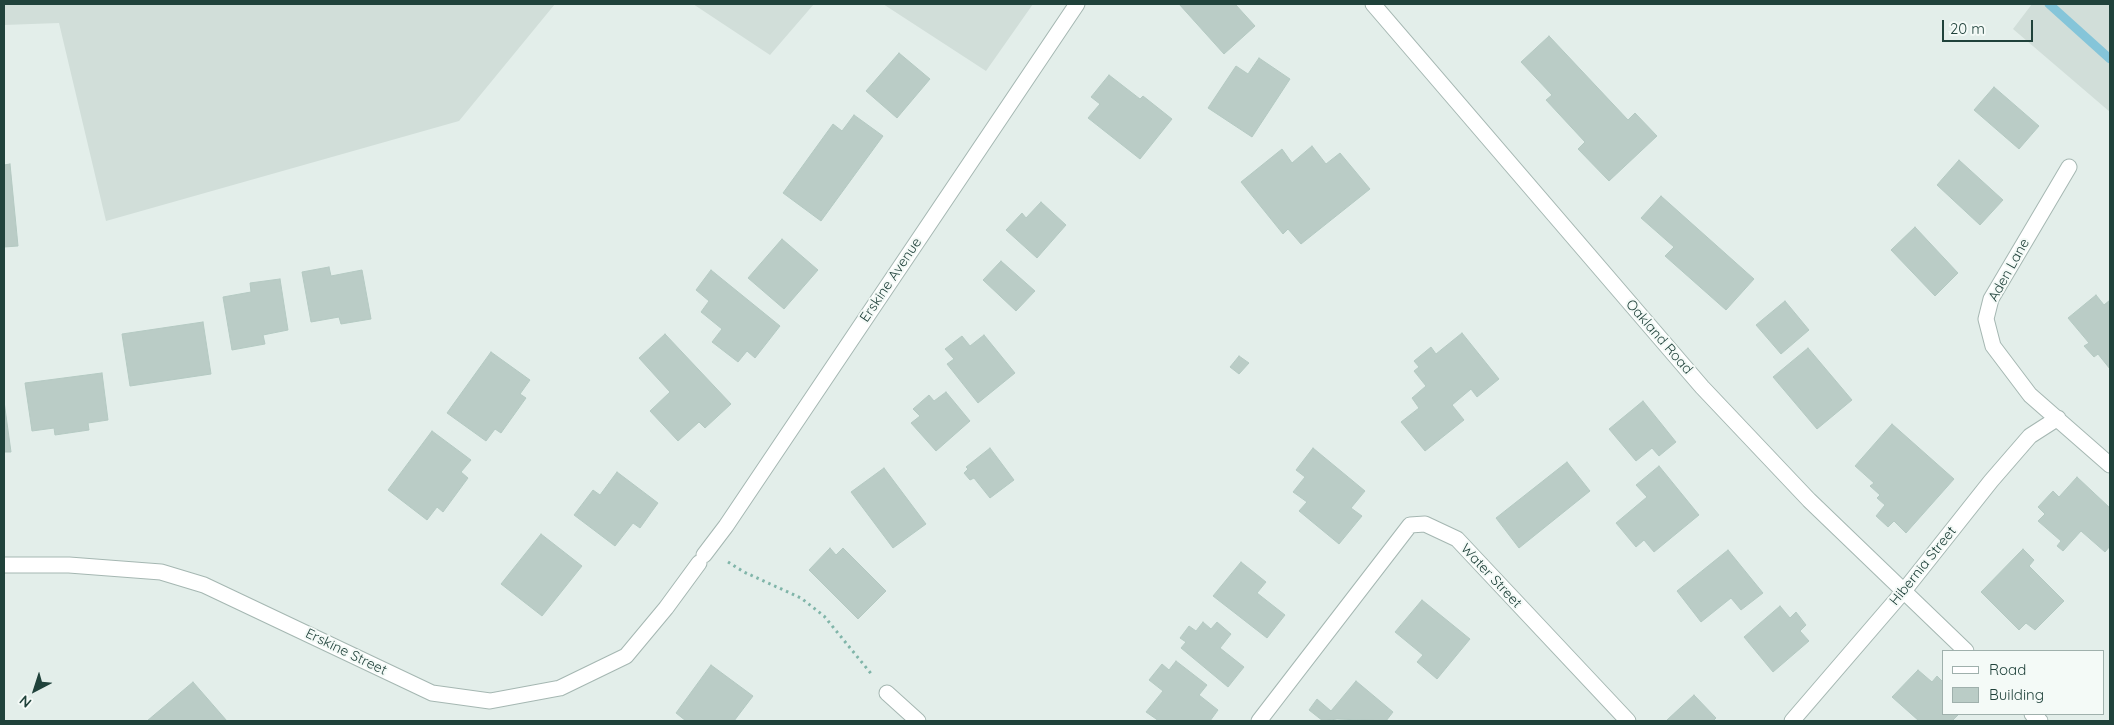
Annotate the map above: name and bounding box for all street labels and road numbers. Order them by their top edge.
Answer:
street label: Erskine Avenue [857,235,925,325]
street label: Aden Lane [1985,236,2033,304]
street label: Oakland Road [1622,296,1696,378]
street label: Hibernia Street [1886,523,1960,609]
street label: Water Street [1457,540,1525,612]
street label: Erskine Street [303,625,389,679]

